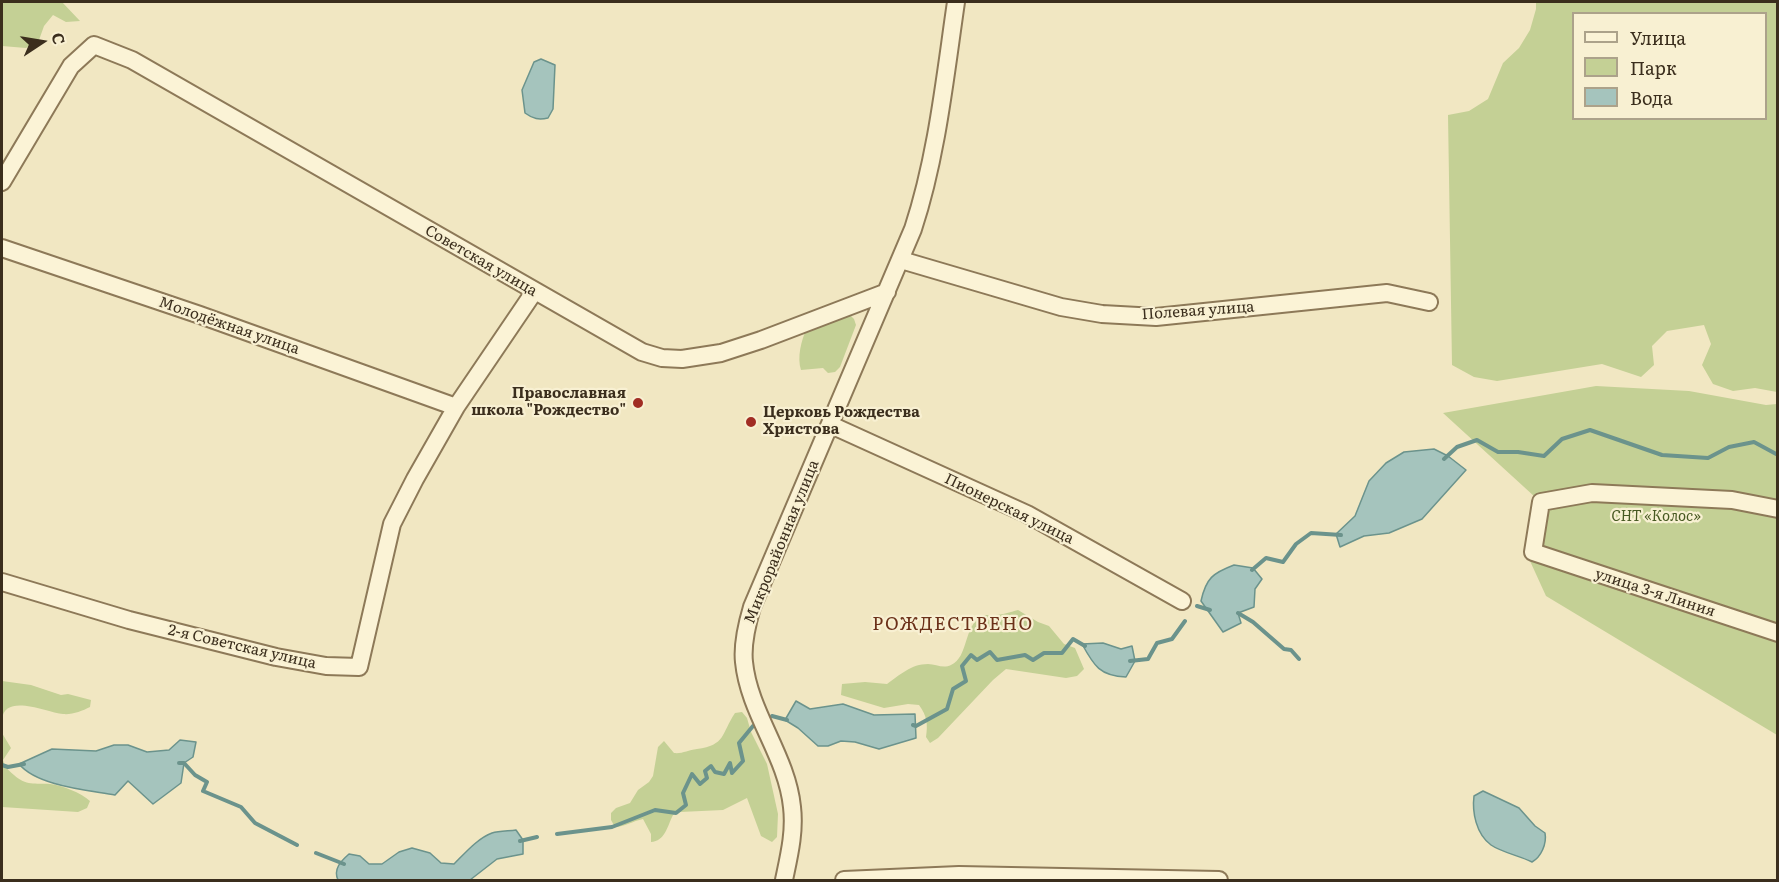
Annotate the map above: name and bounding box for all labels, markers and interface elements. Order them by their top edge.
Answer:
north arrow [12,12,72,72]
legend [1572,12,1767,120]
text: Улица [1630,24,1686,51]
text: С [47,30,73,46]
text: Парк [1630,54,1677,81]
text: Вода [1630,84,1673,111]
street label: Советская улица [422,222,540,300]
street label: Молодёжная улица [156,293,302,359]
street label: Полевая улица [1141,298,1255,324]
place label: Православная школа "Рождество" [471,385,626,420]
marker: Православная школа "Рождество" [631,396,645,410]
place label: Церковь Рождества Христова [763,404,920,439]
marker: Церковь Рождества Христова [744,415,758,429]
street label: Микрорайонная улица [741,457,823,627]
street label: Пионерская улица [941,470,1077,548]
park label: СНТ «Колос» [1611,508,1701,526]
street label: улица 3-я Линия [1593,565,1717,621]
district label: РОЖДЕСТВЕНО [872,614,1034,636]
street label: 2-я Советская улица [166,621,318,673]

